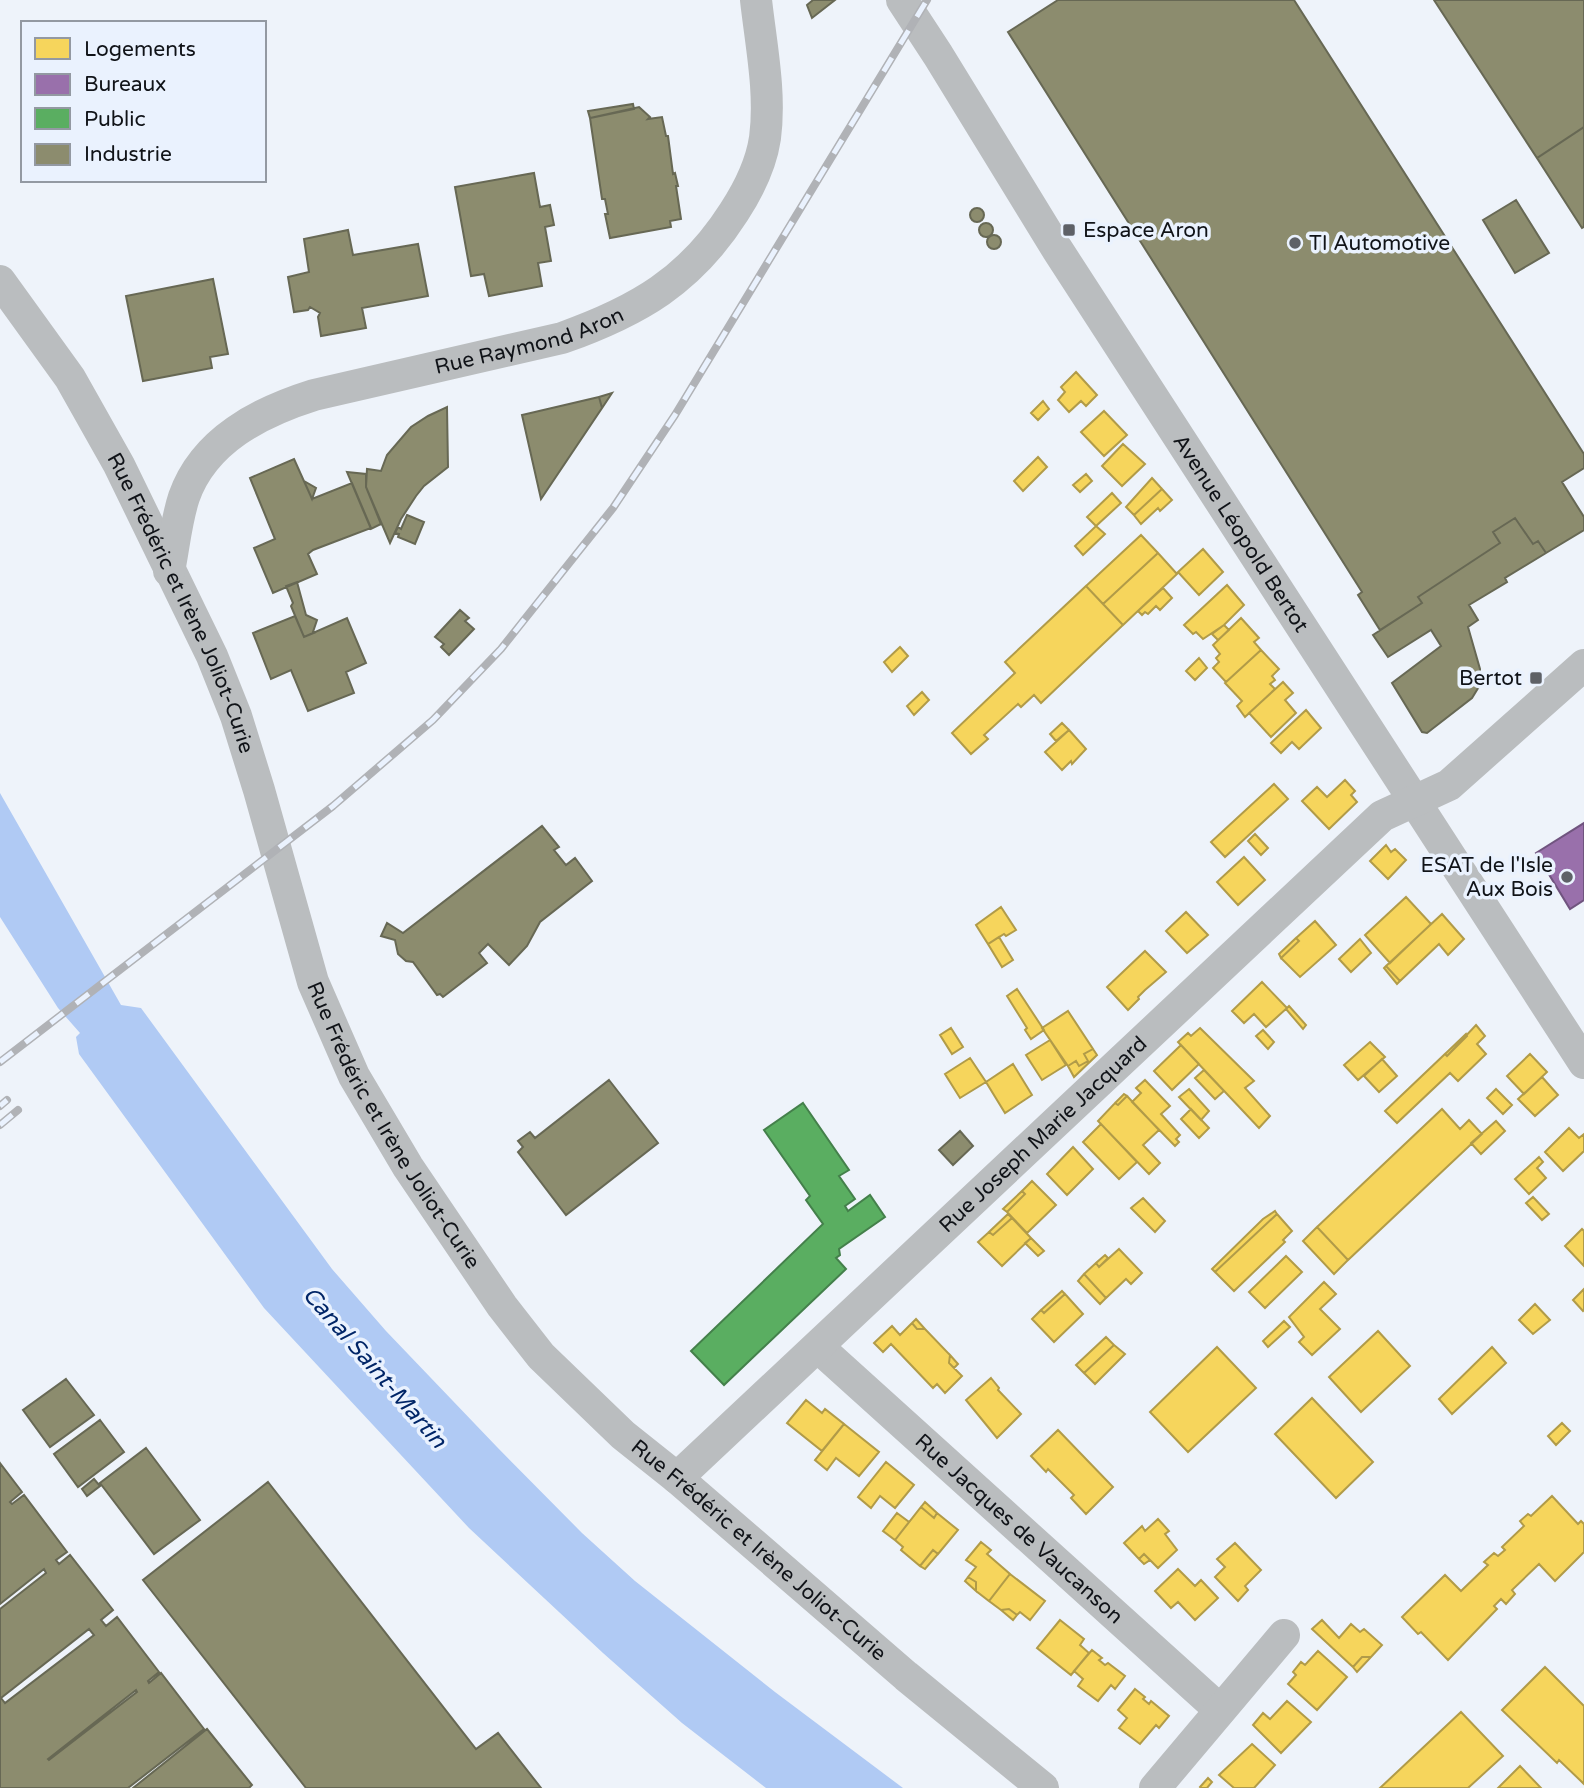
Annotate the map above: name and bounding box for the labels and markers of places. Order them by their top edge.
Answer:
place label: Espace Aron [1083,218,1209,243]
marker: Espace Aron [1061,222,1077,238]
place label: TI Automotive [1309,231,1450,256]
marker: TI Automotive [1287,235,1303,251]
place label: Bertot [1459,666,1522,691]
marker: Bertot [1528,670,1544,686]
place label: ESAT de l'Isle Aux Bois [1421,853,1553,902]
marker: ESAT de l'Isle Aux Bois [1559,869,1575,885]

